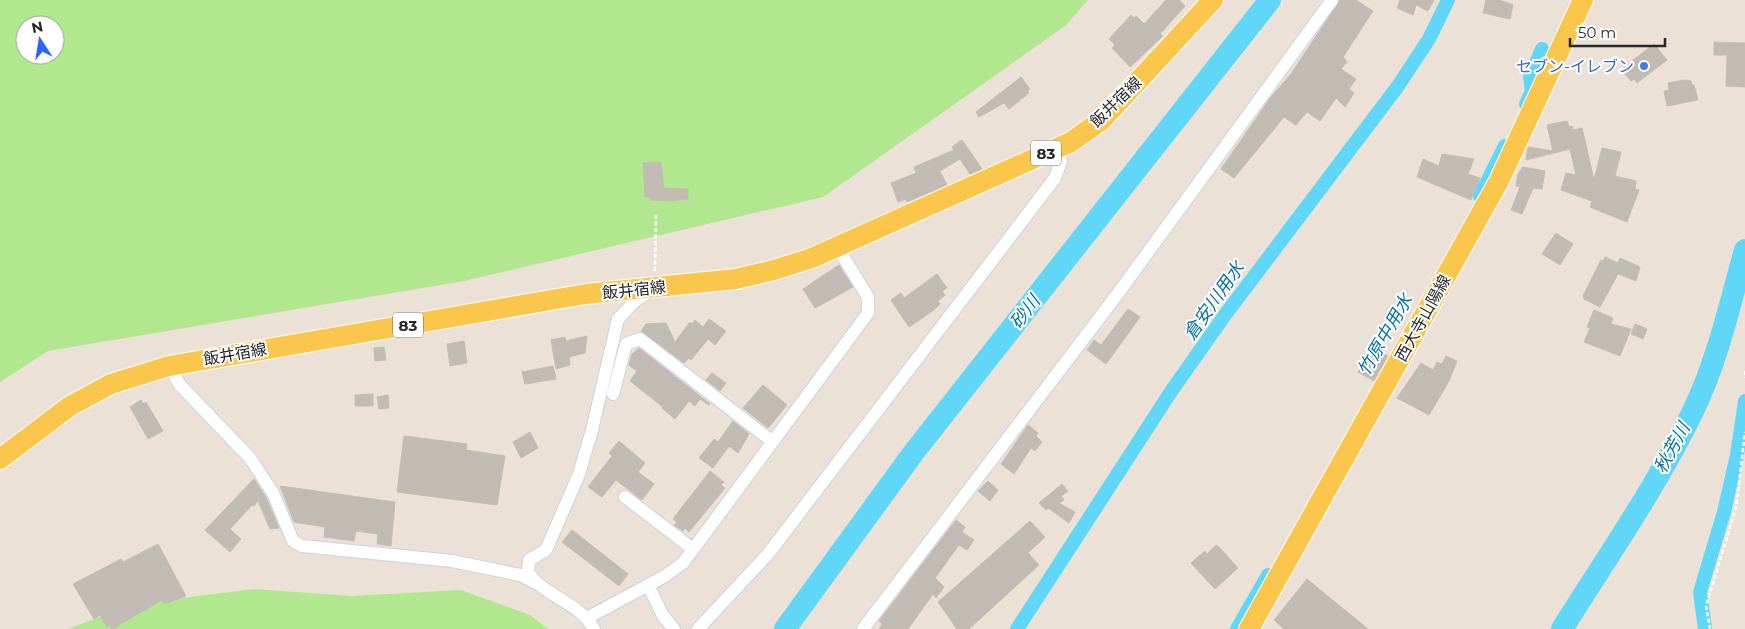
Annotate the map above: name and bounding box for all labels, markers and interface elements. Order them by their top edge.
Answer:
north arrow [15,15,65,65]
scale bar [1570,15,1665,47]
text: N [30,17,45,37]
text: 50 m [1578,23,1616,42]
place label: セブン-イレブン [1516,57,1634,76]
marker: セブン-イレブン [1638,60,1650,72]
street label: 飯井宿線 [1086,73,1146,131]
road number: 83 [1031,140,1061,166]
water label: 倉安川用水 [1179,256,1250,344]
street label: 西大寺山陽線 [1391,271,1455,365]
street label: 飯井宿線 [601,277,667,303]
water label: 砂川 [1005,289,1046,333]
water label: 竹原中用水 [1353,289,1418,379]
road number: 83 [393,312,423,338]
street label: 飯井宿線 [202,339,268,369]
water label: 秋芳川 [1649,417,1696,477]

